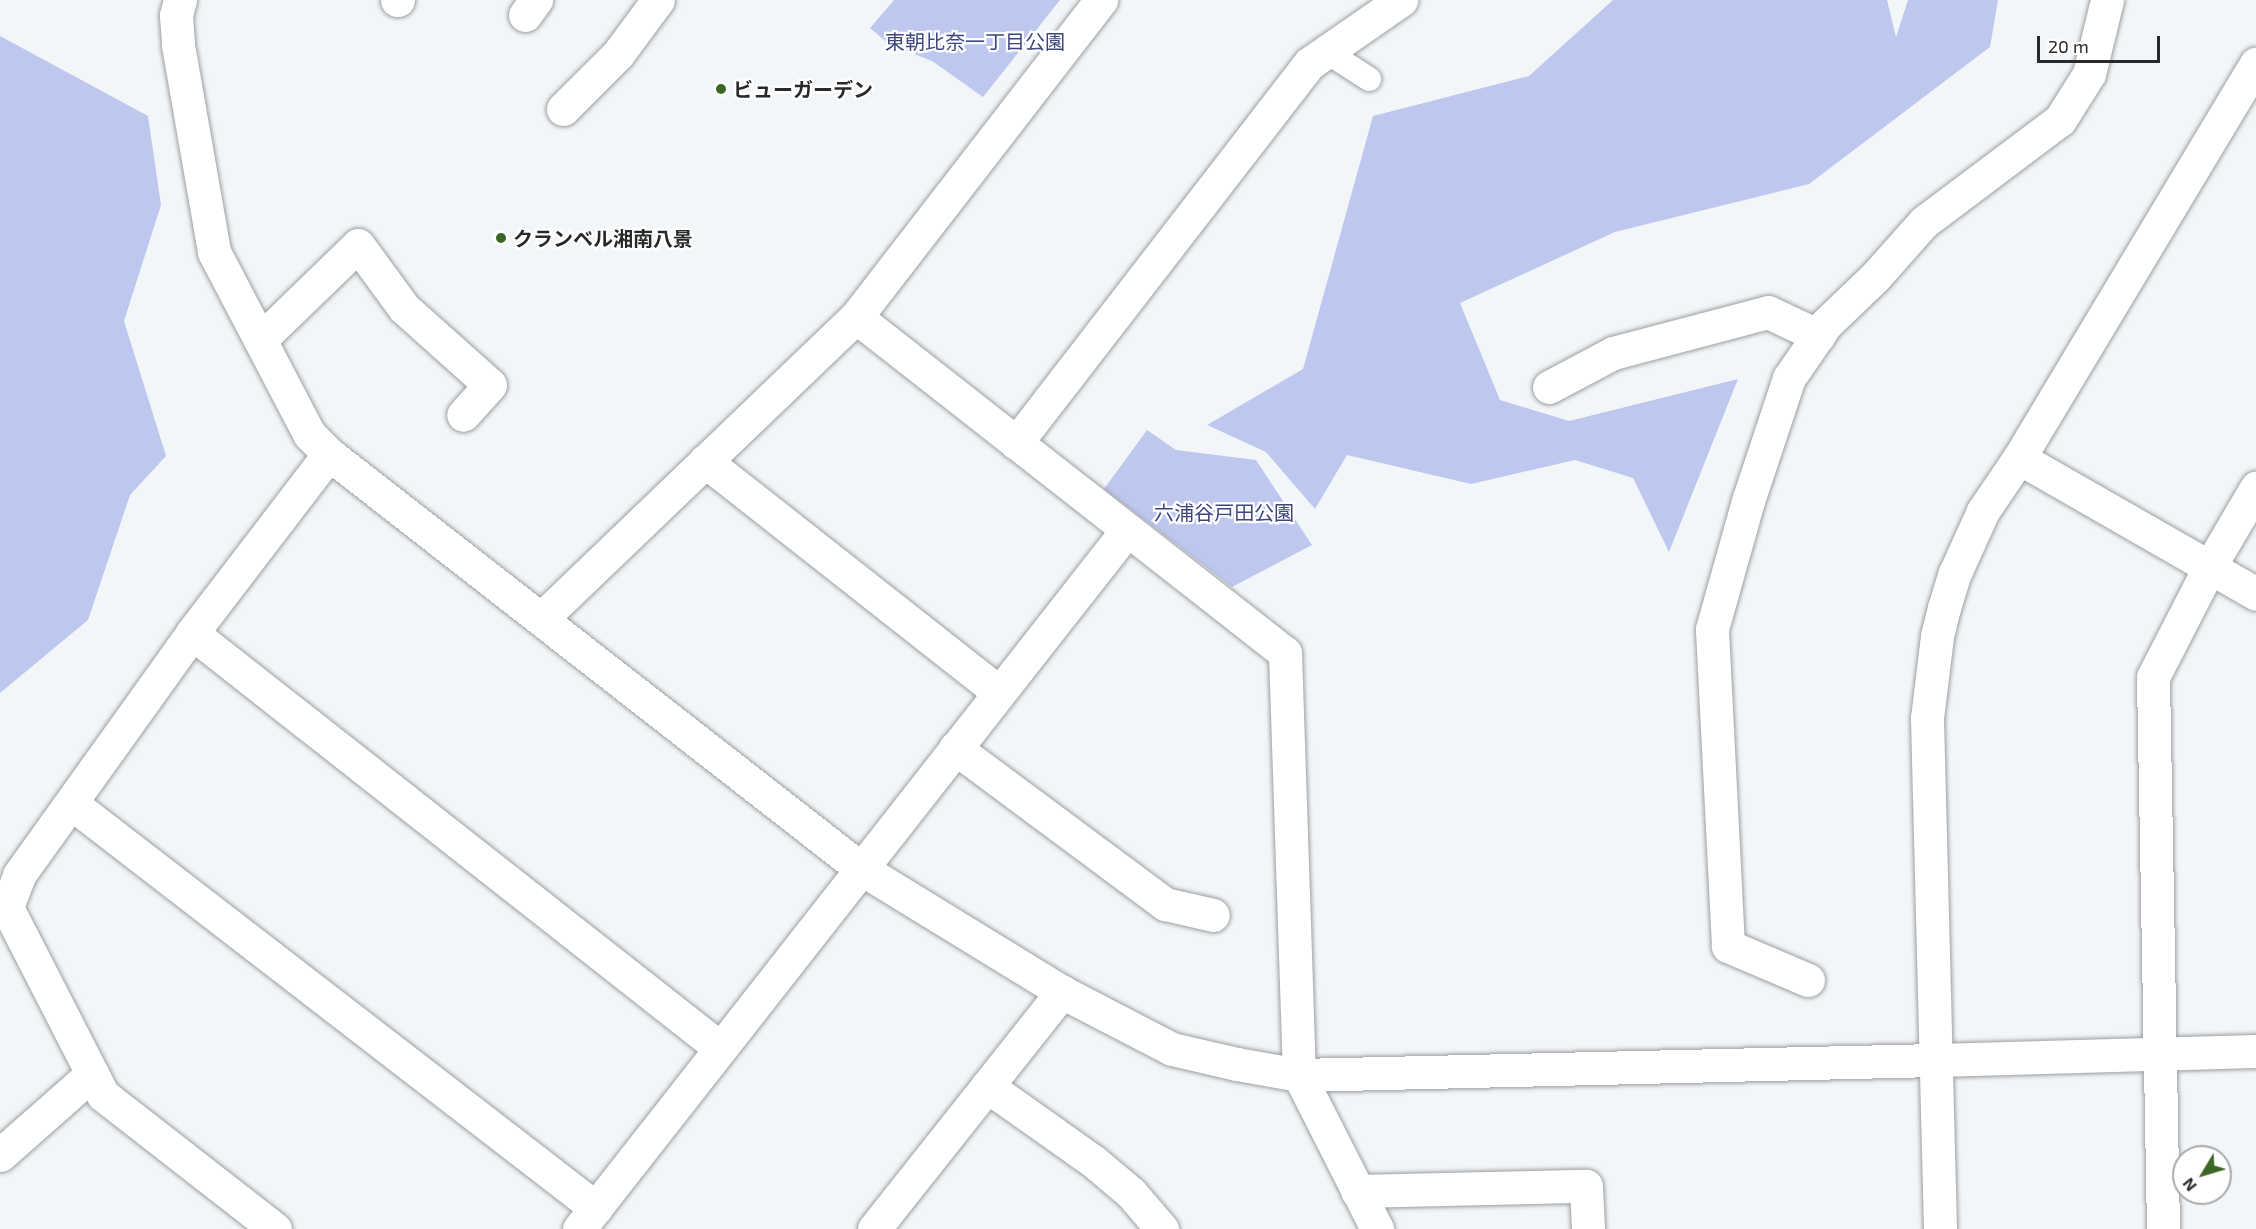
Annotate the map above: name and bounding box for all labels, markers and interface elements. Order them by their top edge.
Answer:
scale bar [2040,24,2163,62]
park label: 東朝比奈一丁目公園 [885,29,1065,53]
text: 20 m [2048,35,2089,57]
place label: ビューガーデン [733,77,873,101]
marker: ビューガーデン [714,82,728,96]
place label: クランベル湘南八景 [513,226,693,250]
marker: クランベル湘南八景 [494,231,508,245]
park label: 六浦谷戸田公園 [1154,500,1294,524]
north arrow [2172,1145,2232,1205]
text: N [2178,1175,2200,1196]

